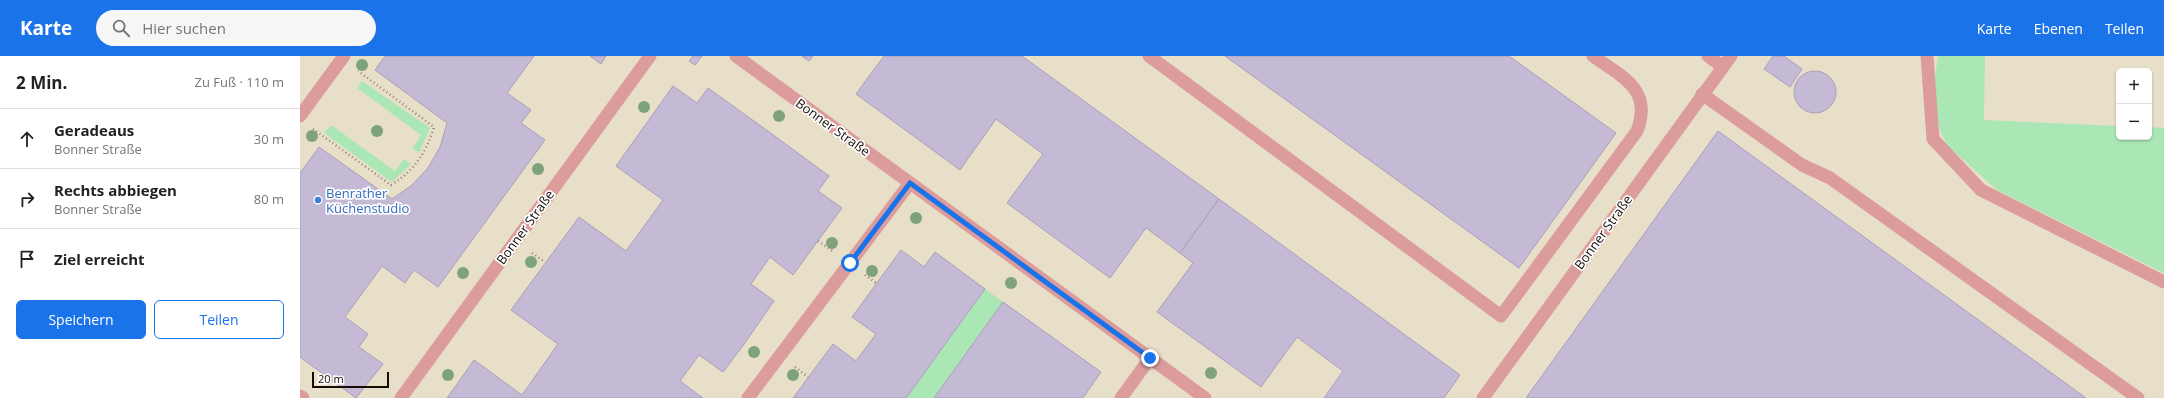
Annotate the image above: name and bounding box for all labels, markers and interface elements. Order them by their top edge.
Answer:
search box [96,10,376,46]
text: Karte [20,15,72,41]
icon: search [110,17,132,39]
text: Hier suchen [142,18,226,38]
text: Karte [1977,19,2012,38]
text: Ebenen [2034,19,2083,38]
text: Teilen [2105,19,2144,38]
map controls [2116,68,2152,140]
button: + [2116,68,2152,104]
text: 2 Min. [16,71,67,94]
text: Zu Fuß · 110 m [195,73,284,91]
street label: Bonner Straße [792,94,874,160]
button: − [2116,104,2152,140]
text: Geradeaus [54,120,134,140]
icon: ahead [16,128,38,150]
text: 30 m [254,130,284,148]
text: Bonner Straße [54,140,142,158]
text: Rechts abbiegen [54,180,177,200]
place label: Benrather Küchenstudio [326,184,409,217]
street label: Bonner Straße [492,186,558,268]
icon: right [16,188,38,210]
text: 80 m [254,190,284,208]
street label: Bonner Straße [1570,191,1636,273]
marker: Benrather Küchenstudio [313,195,323,205]
text: Bonner Straße [54,200,142,218]
icon: arrive [16,248,38,270]
text: Ziel erreicht [54,249,145,269]
route start [841,254,859,272]
button: Speichern [16,300,146,339]
button: Teilen [154,300,284,339]
route end [1141,349,1159,367]
scale bar [312,370,389,389]
text: 20 m [318,371,344,386]

